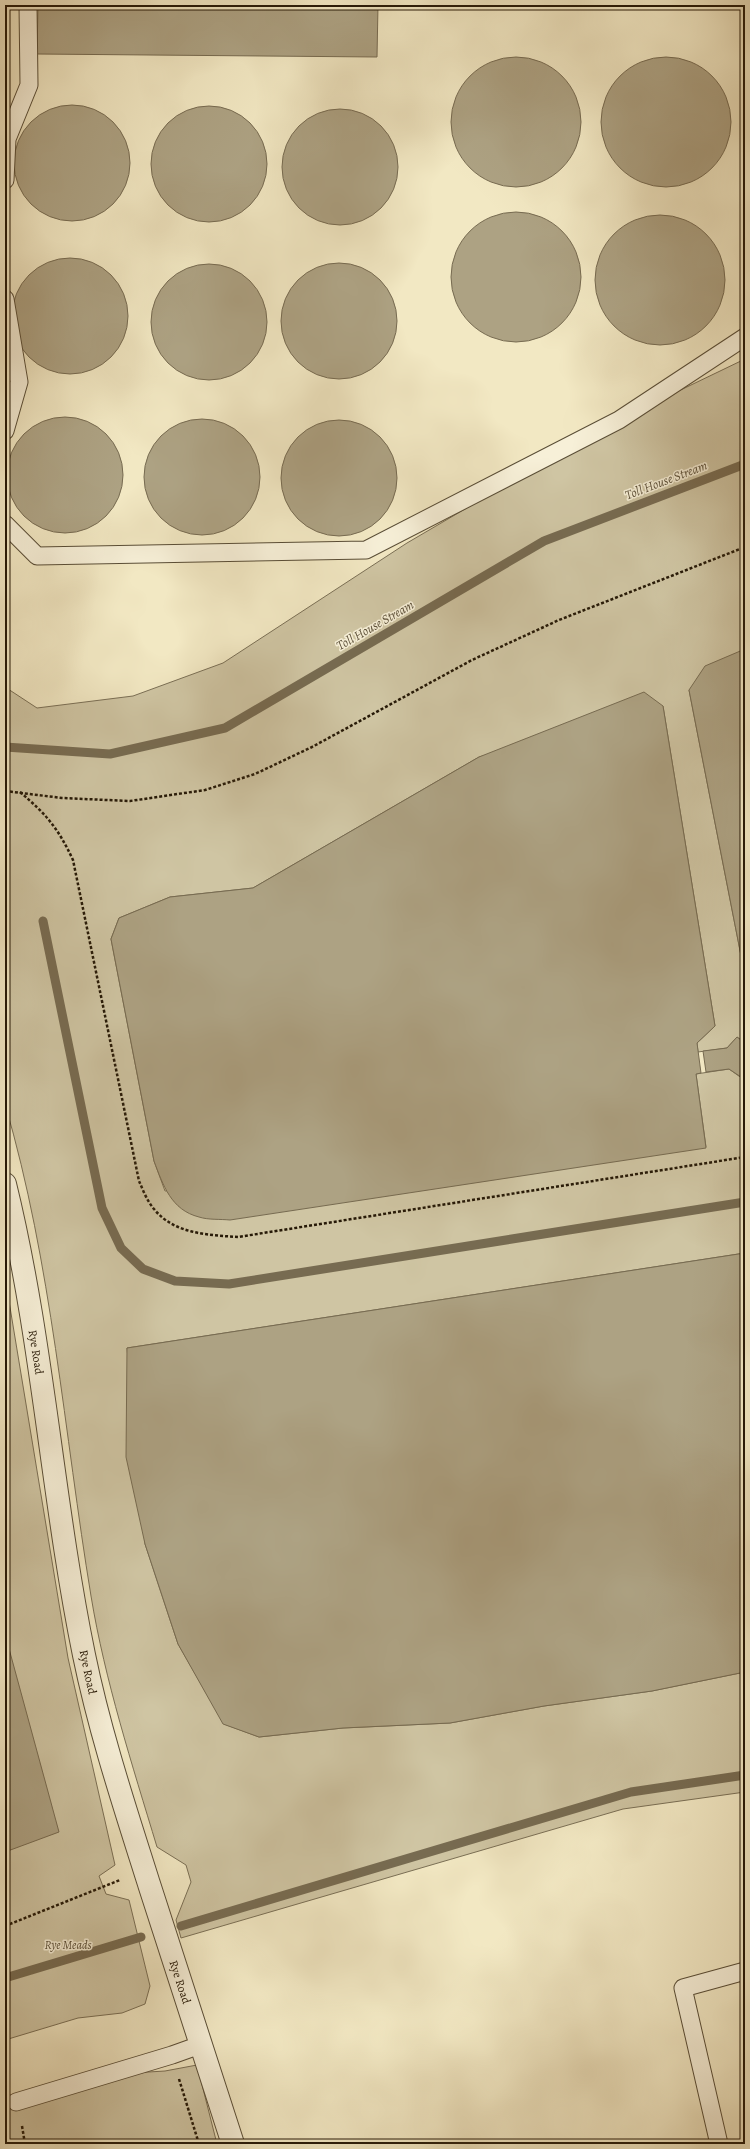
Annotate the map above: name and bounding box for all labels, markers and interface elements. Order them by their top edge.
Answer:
water label: Toll House Stream [622,456,710,504]
water label: Toll House Stream [333,596,417,654]
street label: Rye Road [25,1329,48,1376]
street label: Rye Road [75,1648,101,1696]
park label: Rye Meads [44,1937,92,1953]
street label: Rye Road [165,1958,195,2006]

